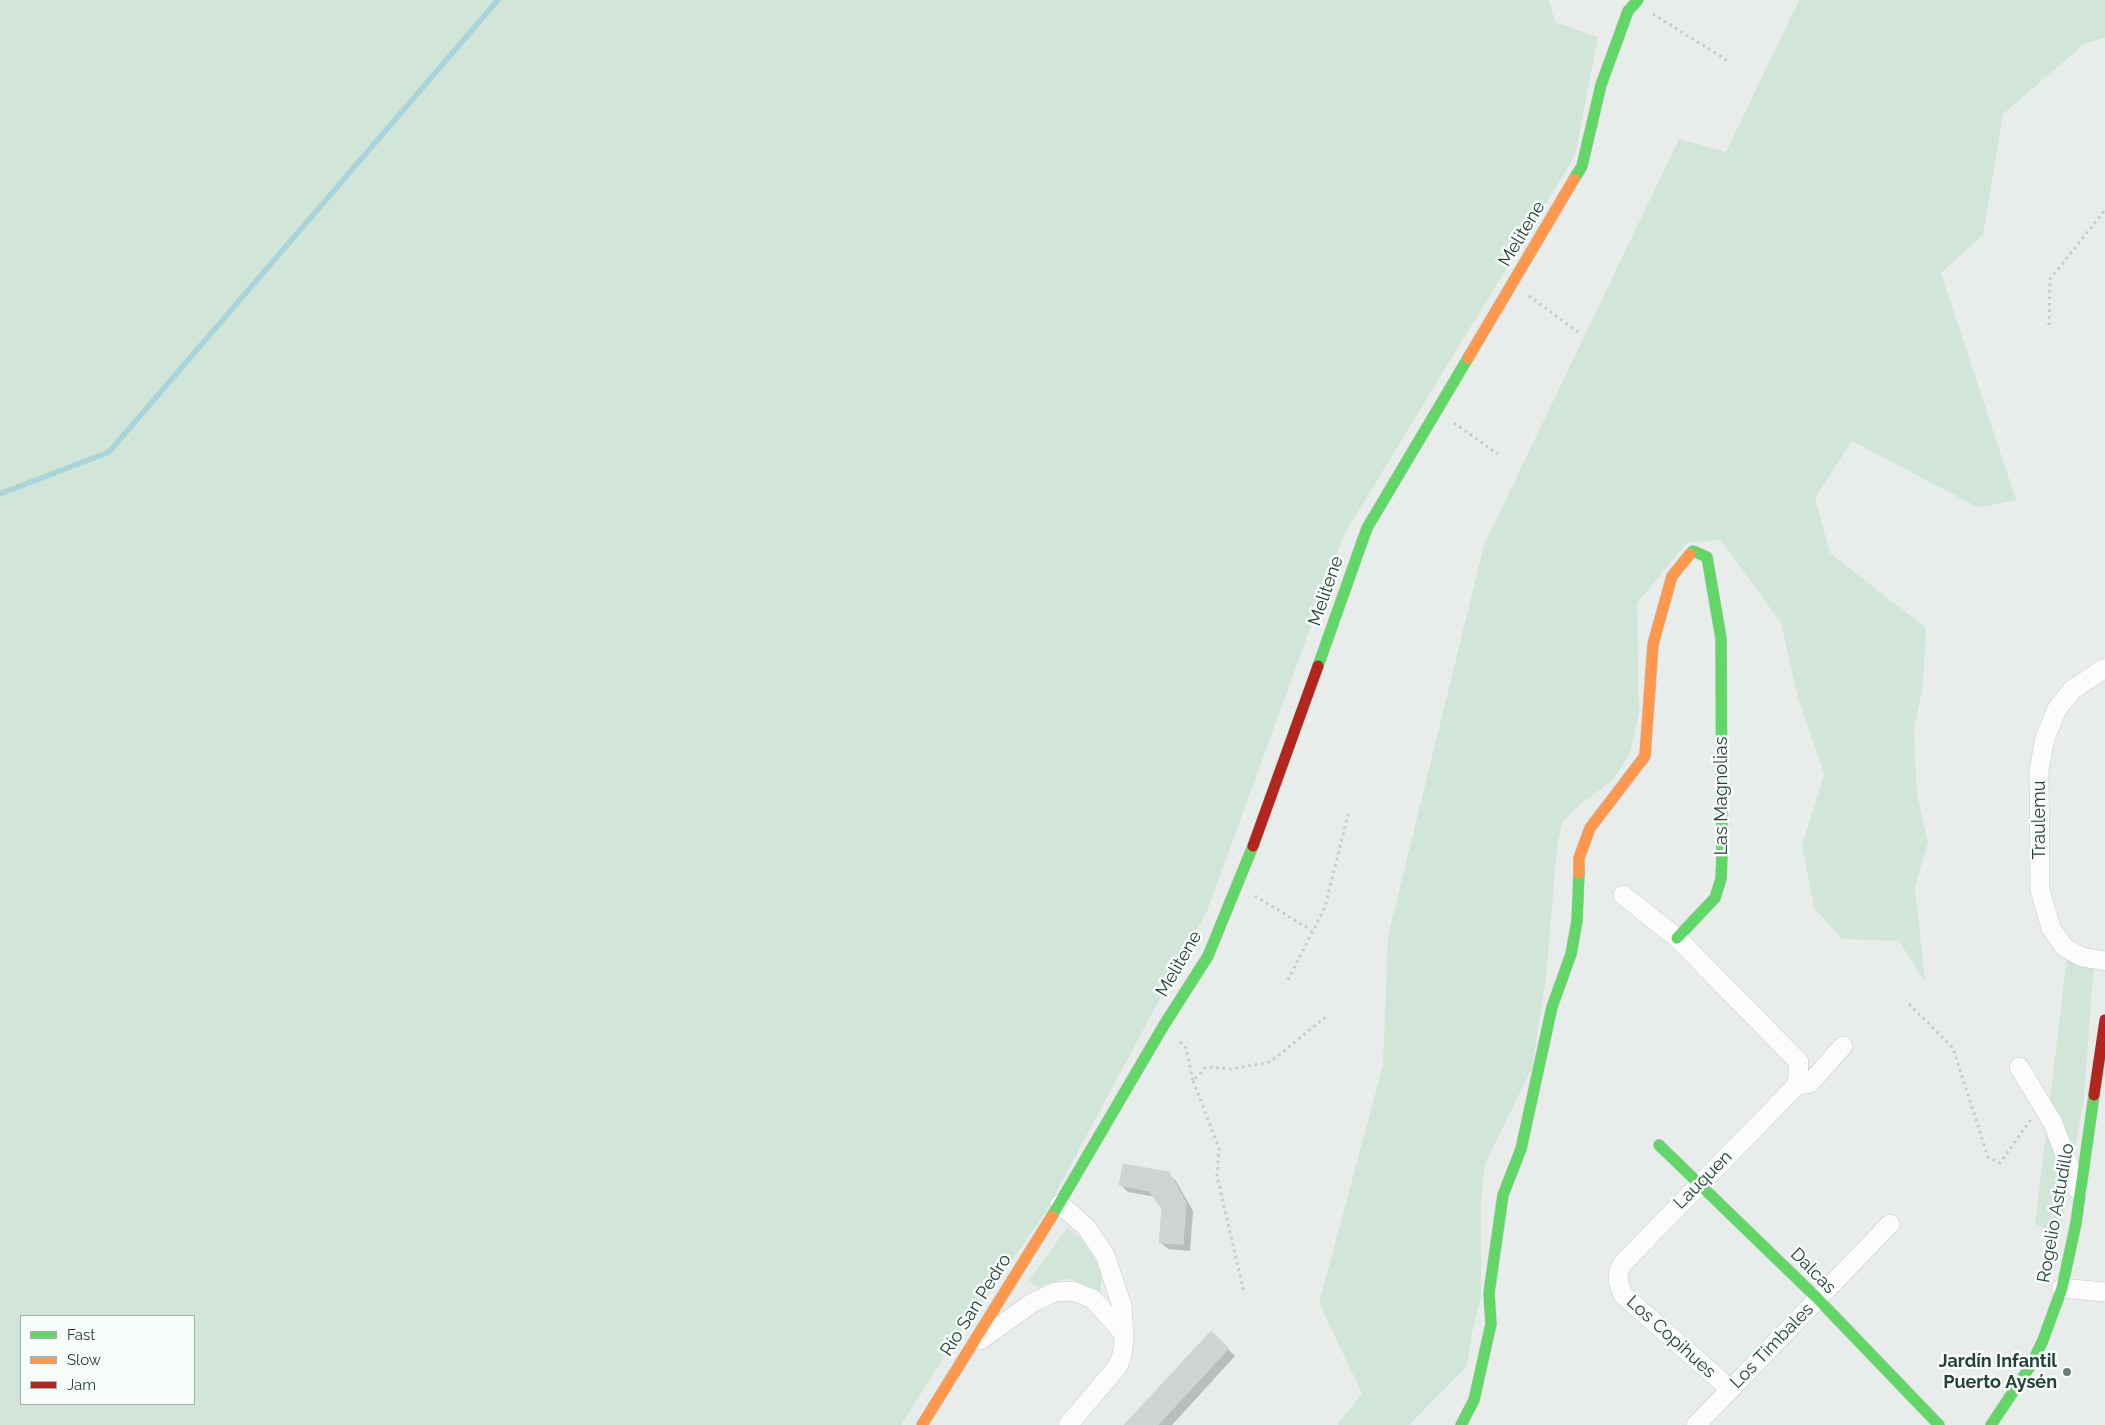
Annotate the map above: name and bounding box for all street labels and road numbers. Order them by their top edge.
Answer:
street label: Melitene [1494,197,1550,271]
street label: Melitene [1304,553,1348,629]
street label: Las Magnolias [1711,737,1733,855]
street label: Traulemu [2029,781,2051,859]
street label: Melitene [1152,927,1206,1001]
street label: Rogelio Astudillo [2033,1142,2079,1284]
street label: Lauquen [1669,1146,1737,1214]
street label: Dalcas [1786,1244,1840,1298]
street label: Río San Pedro [936,1250,1016,1360]
street label: Los Copihues [1622,1291,1720,1383]
street label: Los Timbales [1726,1299,1818,1393]

